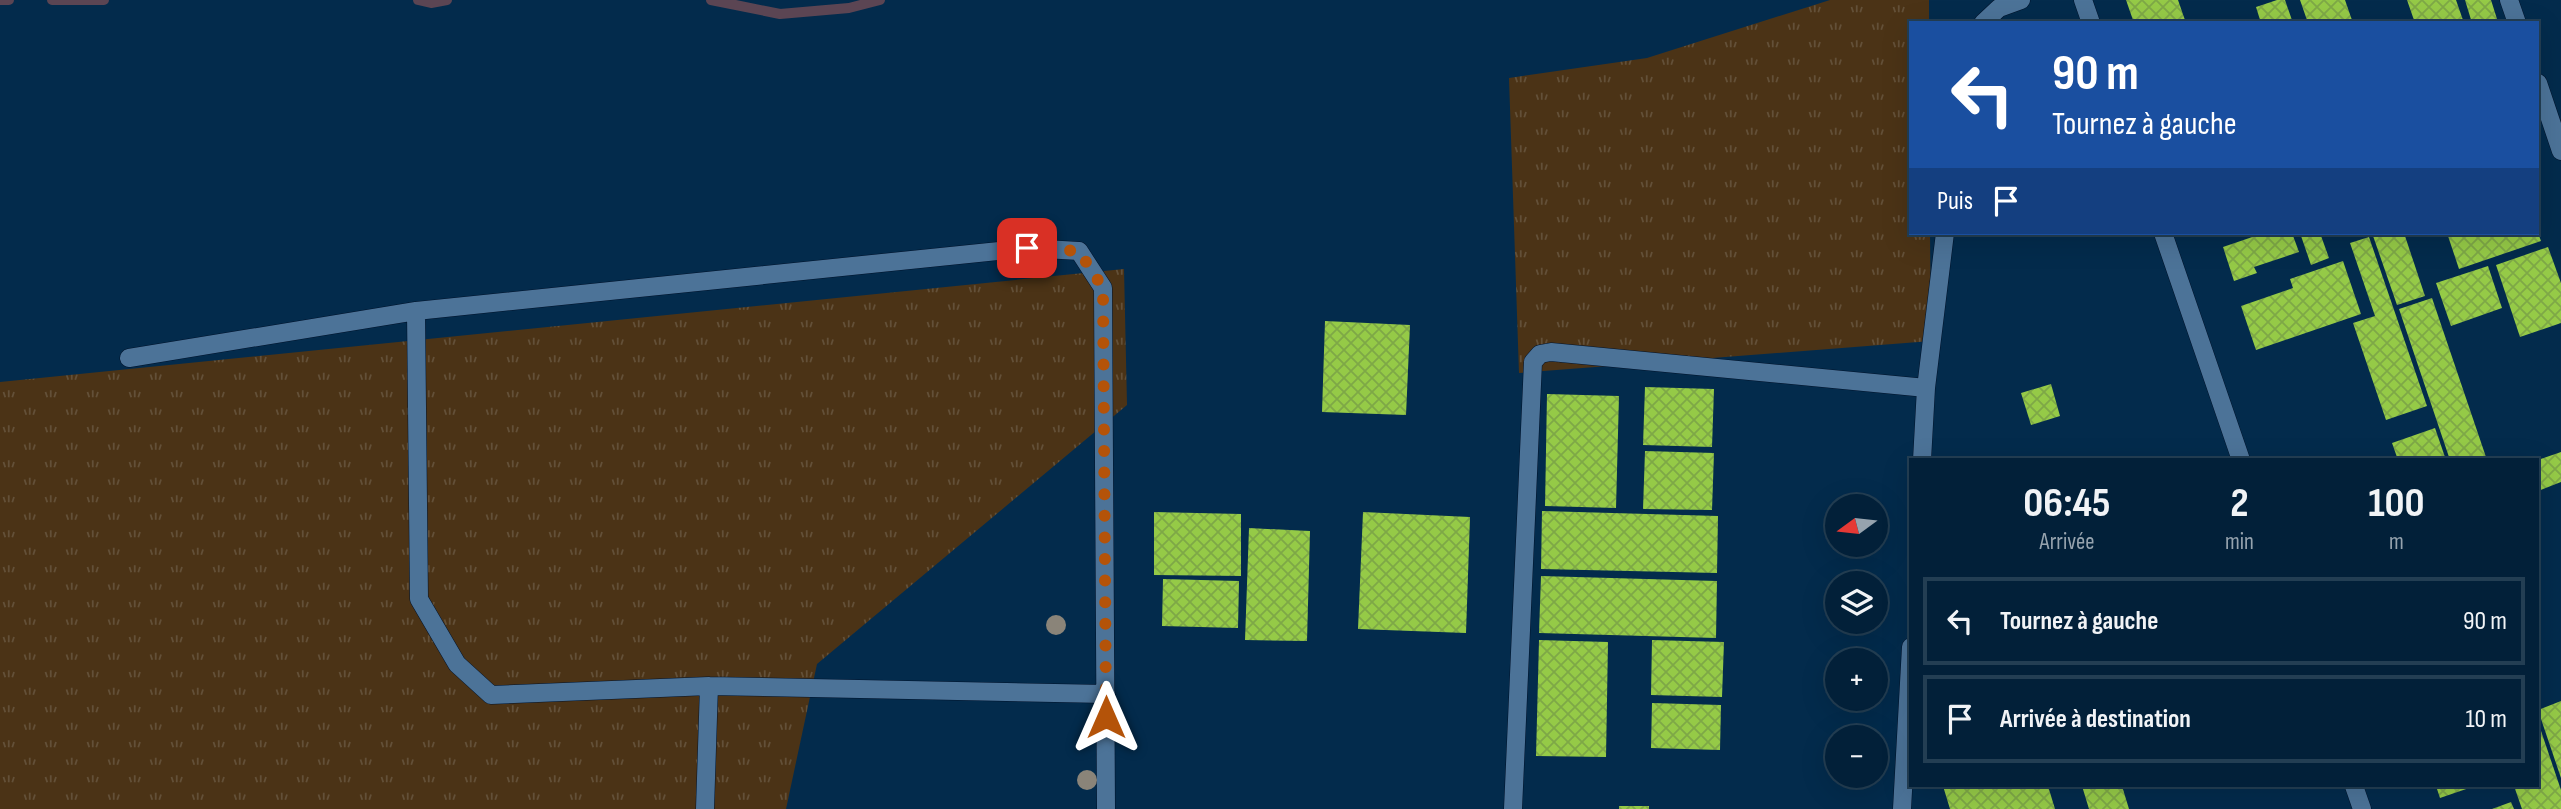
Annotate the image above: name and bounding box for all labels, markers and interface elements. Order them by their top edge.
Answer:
text: 90 m [2052,45,2139,104]
icon: left [1937,49,2028,140]
text: Tournez à gauche [2052,105,2237,144]
icon: arrive [1987,182,2025,220]
text: Puis [1937,186,1973,217]
pin [997,218,1057,278]
icon: arrive [1008,229,1046,267]
text: 06:45 [2023,478,2111,529]
text: 2 [2230,478,2249,529]
text: 100 [2368,478,2425,529]
north arrow [1825,494,1888,556]
map controls [1825,494,1888,788]
text: Arrivée [2039,528,2094,556]
text: min [2225,528,2254,556]
text: m [2389,528,2404,556]
button: layers [1825,571,1888,634]
icon: left [1941,602,1979,640]
text: Tournez à gauche [2000,606,2158,637]
text: 90 m [2463,606,2507,637]
button: + [1825,648,1888,711]
position arrow [1069,680,1143,754]
icon: arrive [1941,700,1979,738]
text: Arrivée à destination [2000,704,2191,735]
text: 10 m [2465,704,2507,735]
button: − [1825,725,1888,788]

